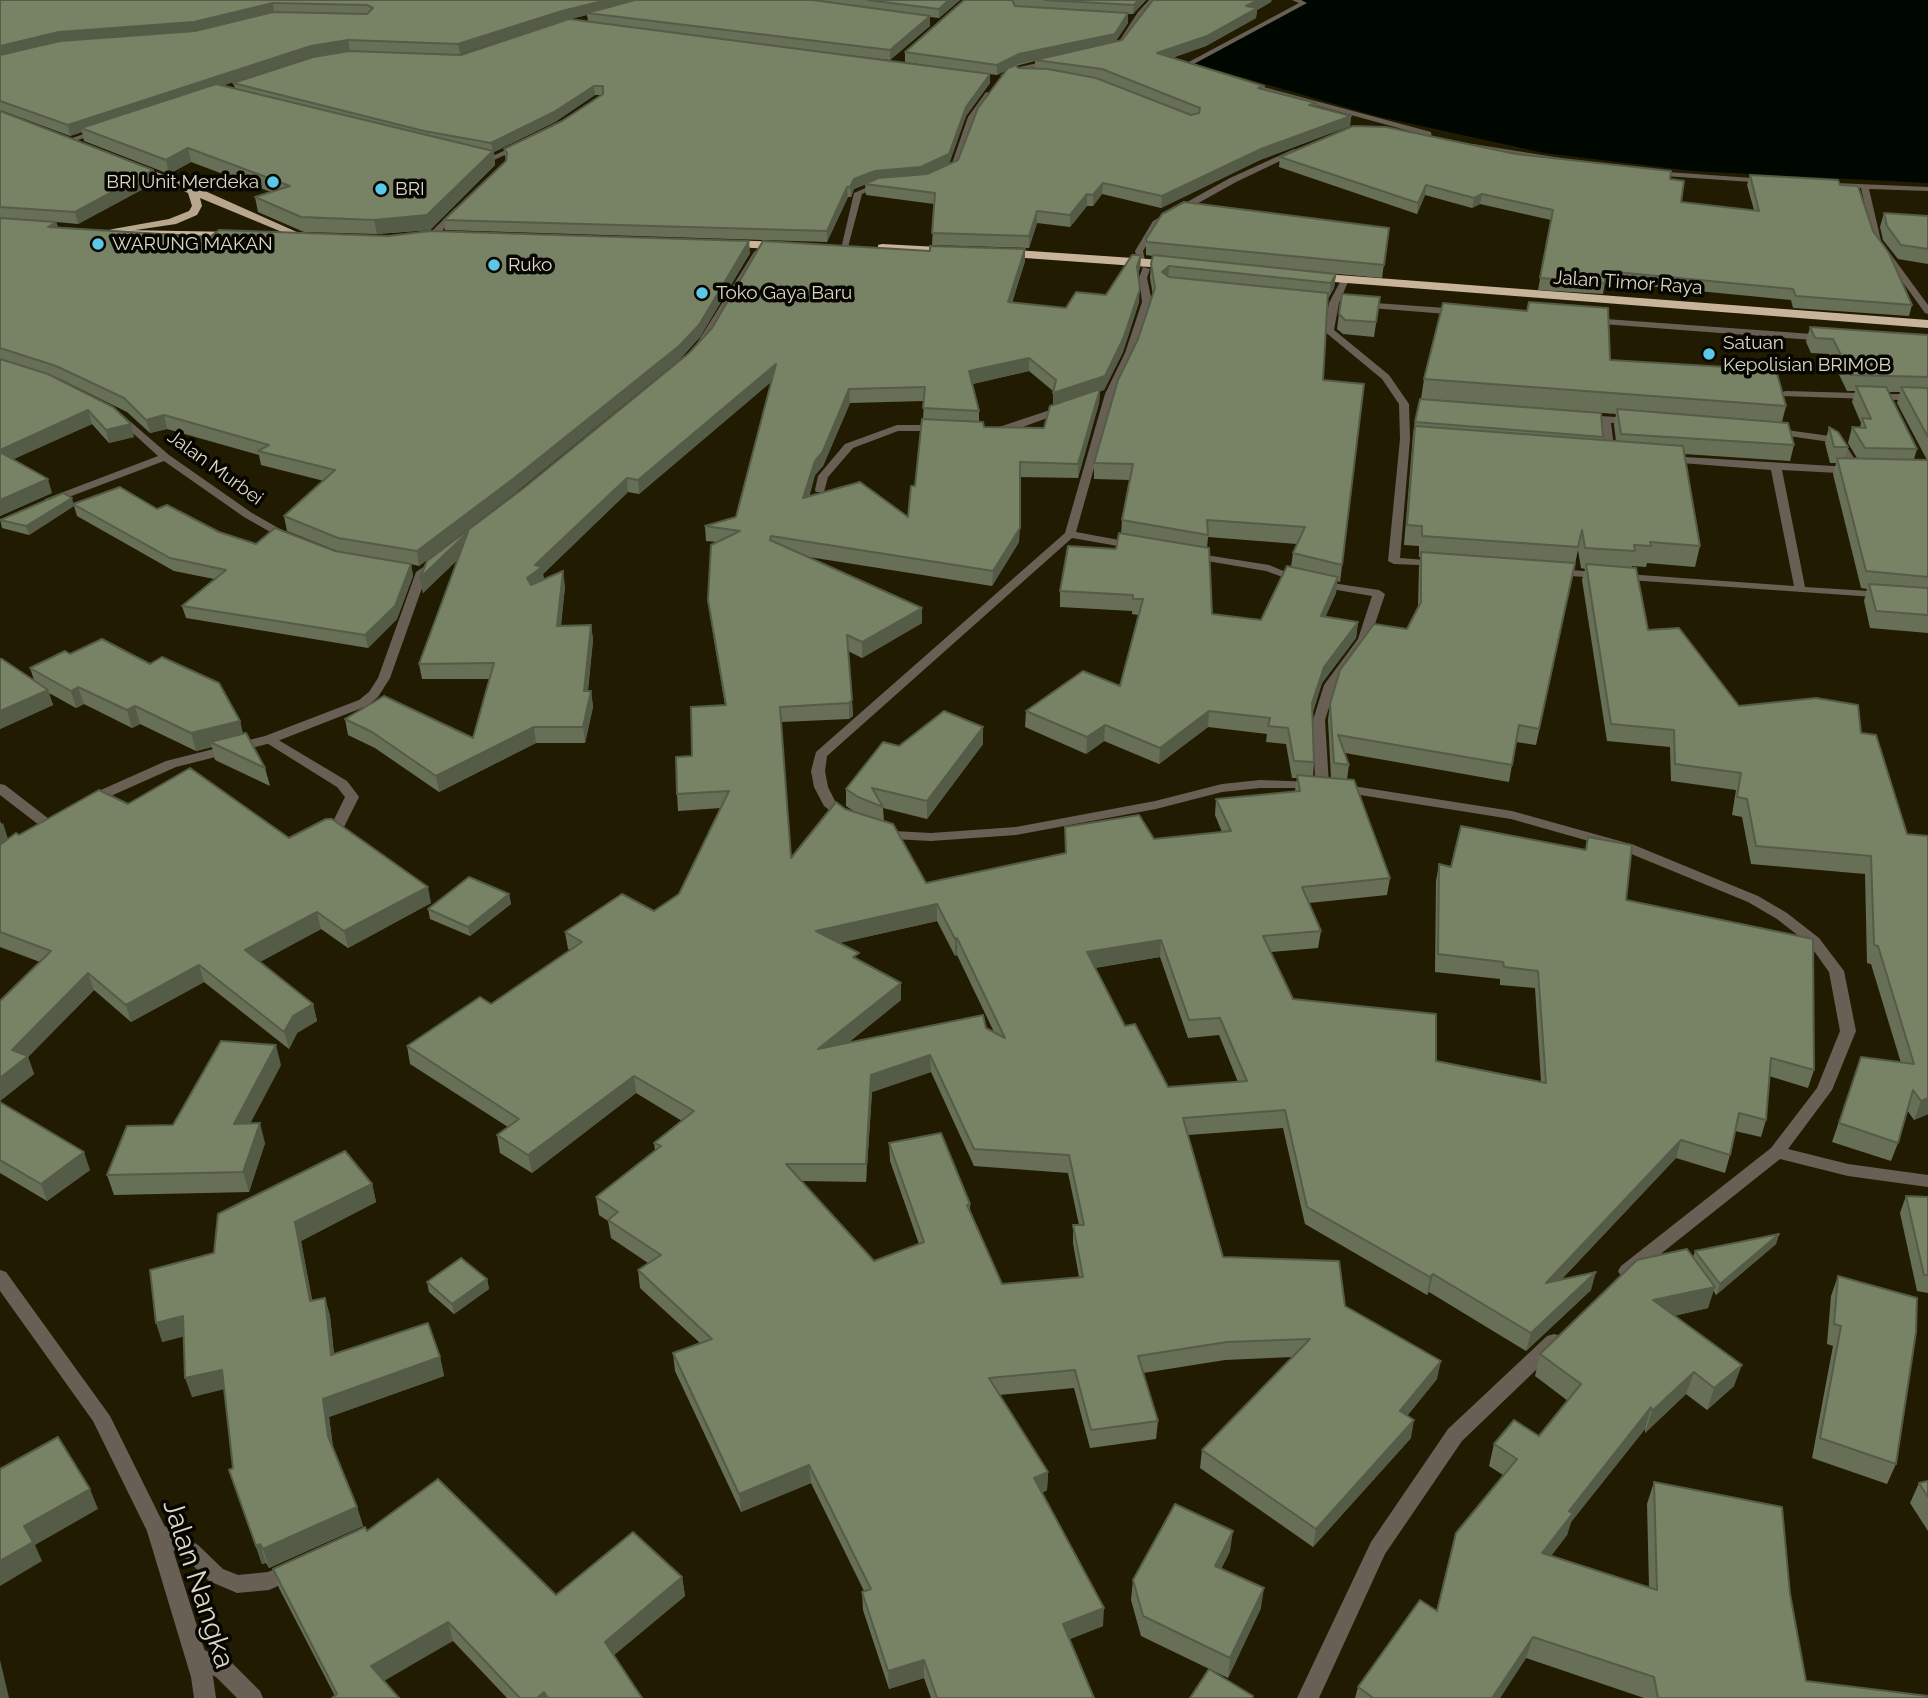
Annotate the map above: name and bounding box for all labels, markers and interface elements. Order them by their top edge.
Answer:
place label: BRI Unit Merdeka [106,171,259,193]
marker: BRI Unit Merdeka [265,174,281,190]
place label: BRI [395,178,425,200]
marker: BRI [373,181,389,197]
place label: WARUNG MAKAN [112,233,273,255]
marker: WARUNG MAKAN [90,236,106,252]
place label: Ruko [508,254,552,276]
marker: Ruko [486,257,502,273]
street label: Jalan Timor Raya [1553,266,1703,300]
place label: Toko Gaya Baru [716,282,852,304]
marker: Toko Gaya Baru [694,285,710,301]
place label: Satuan Kepolisian BRIMOB [1723,332,1891,376]
marker: Satuan Kepolisian BRIMOB [1701,346,1717,362]
street label: Jalan Murbei [163,426,267,510]
street label: Jalan Nangka [155,1495,241,1673]

